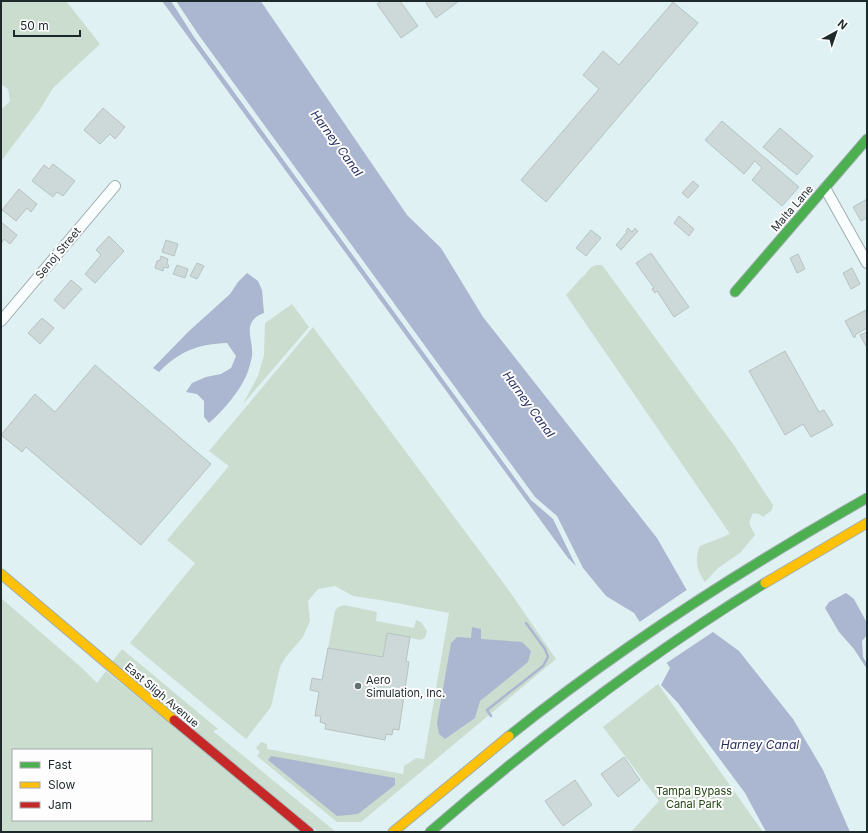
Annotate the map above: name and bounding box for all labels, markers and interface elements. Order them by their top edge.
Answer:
scale bar [14,12,80,38]
north arrow [816,12,856,52]
text: N [835,16,850,32]
text: 50 m [20,18,49,33]
water label: Harney Canal [308,107,366,179]
street label: Malta Lane [768,182,816,234]
street label: Senoj Street [32,224,84,282]
water label: Harney Canal [500,368,558,440]
street label: East Sligh Avenue [122,660,202,730]
place label: Aero Simulation, Inc. [366,673,445,700]
marker: Aero Simulation, Inc. [353,681,363,691]
water label: Harney Canal [721,737,799,752]
legend [12,749,152,821]
text: Fast [48,757,72,772]
text: Slow [48,777,76,792]
park label: Tampa Bypass Canal Park [656,784,732,811]
text: Jam [48,797,72,812]

